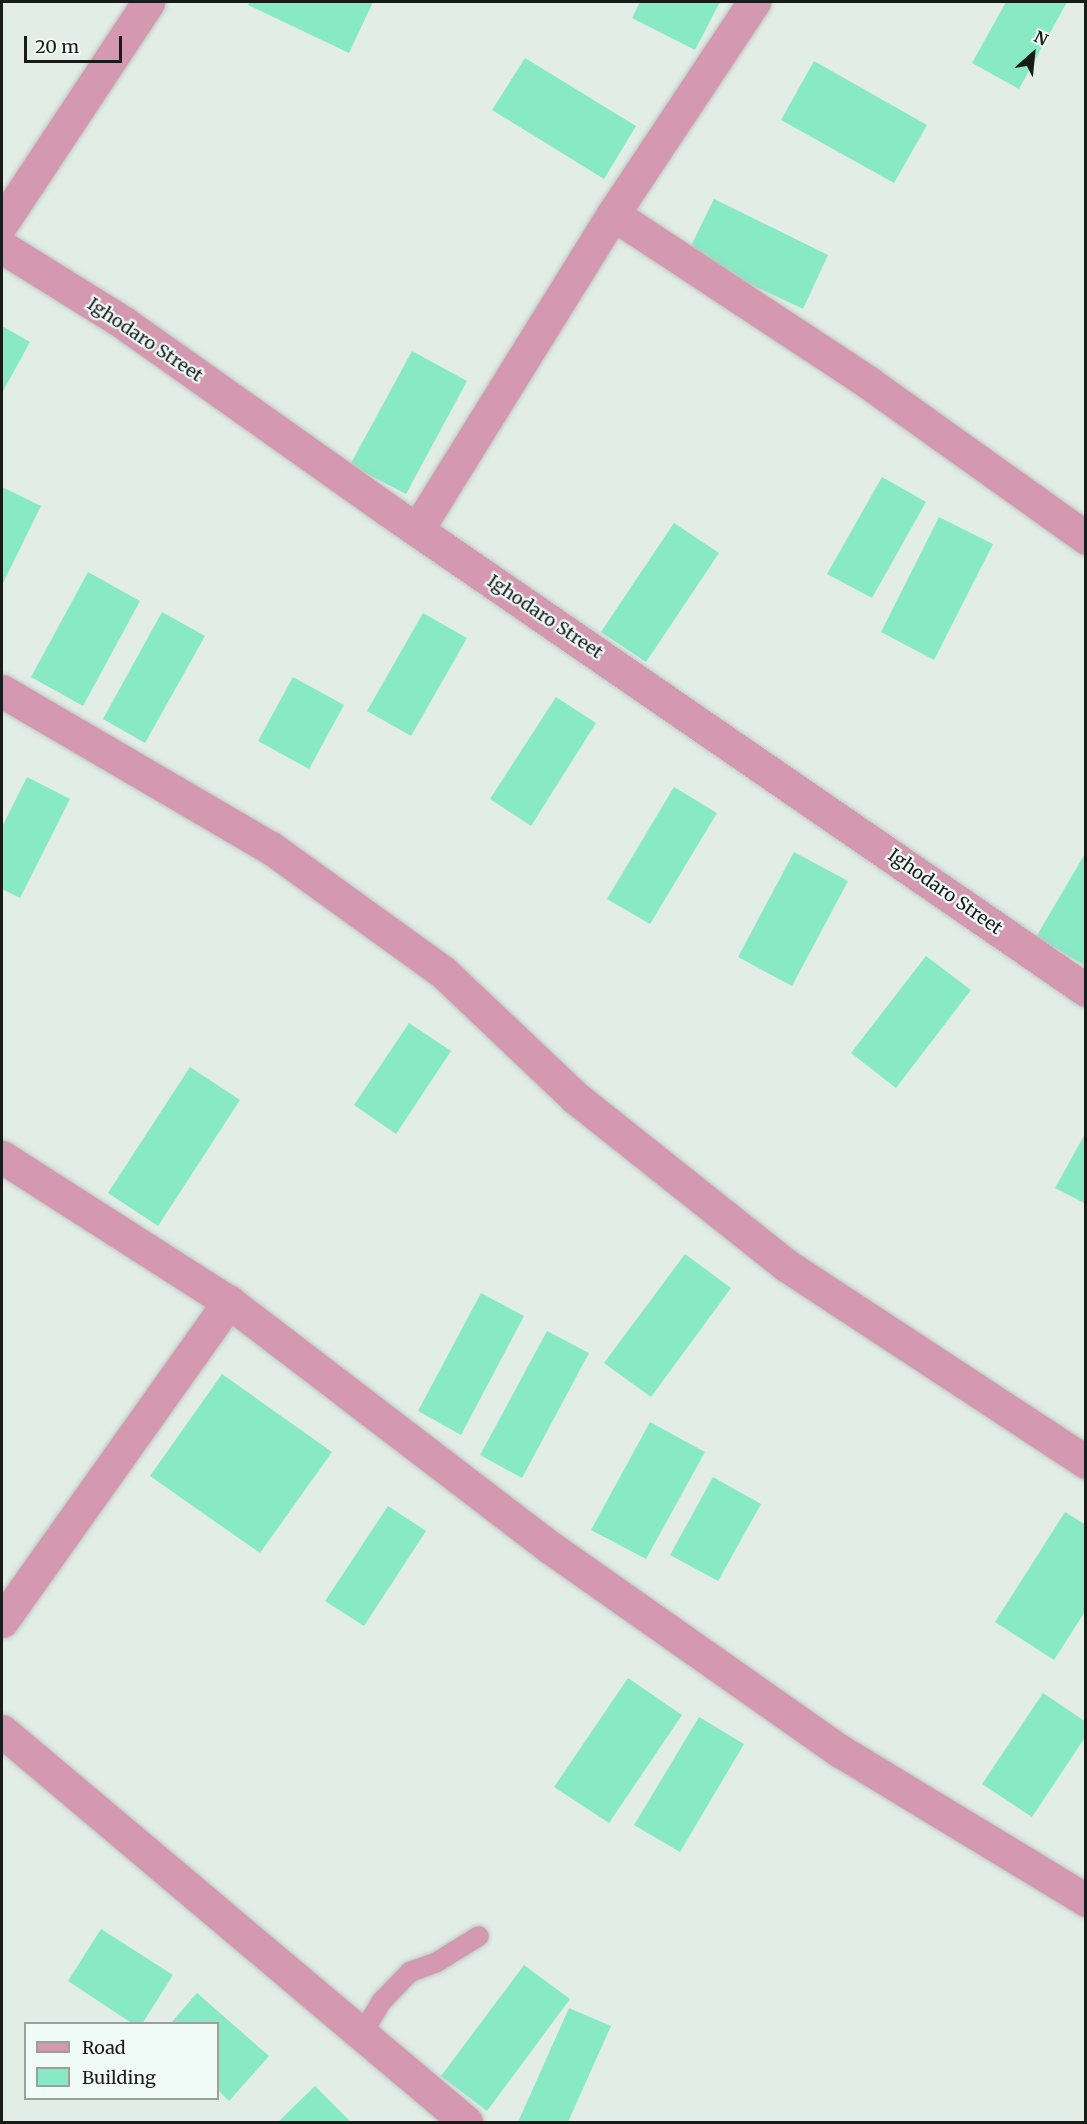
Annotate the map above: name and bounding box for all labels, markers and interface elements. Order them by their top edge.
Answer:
scale bar [27,24,124,62]
north arrow [1003,24,1063,84]
text: N [1031,26,1051,50]
text: 20 m [35,35,79,58]
street label: Ighodaro Street [83,293,207,387]
street label: Ighodaro Street [483,570,607,664]
street label: Ighodaro Street [884,845,1006,939]
legend [24,2022,219,2100]
text: Road [82,2036,126,2059]
text: Building [82,2066,156,2089]

